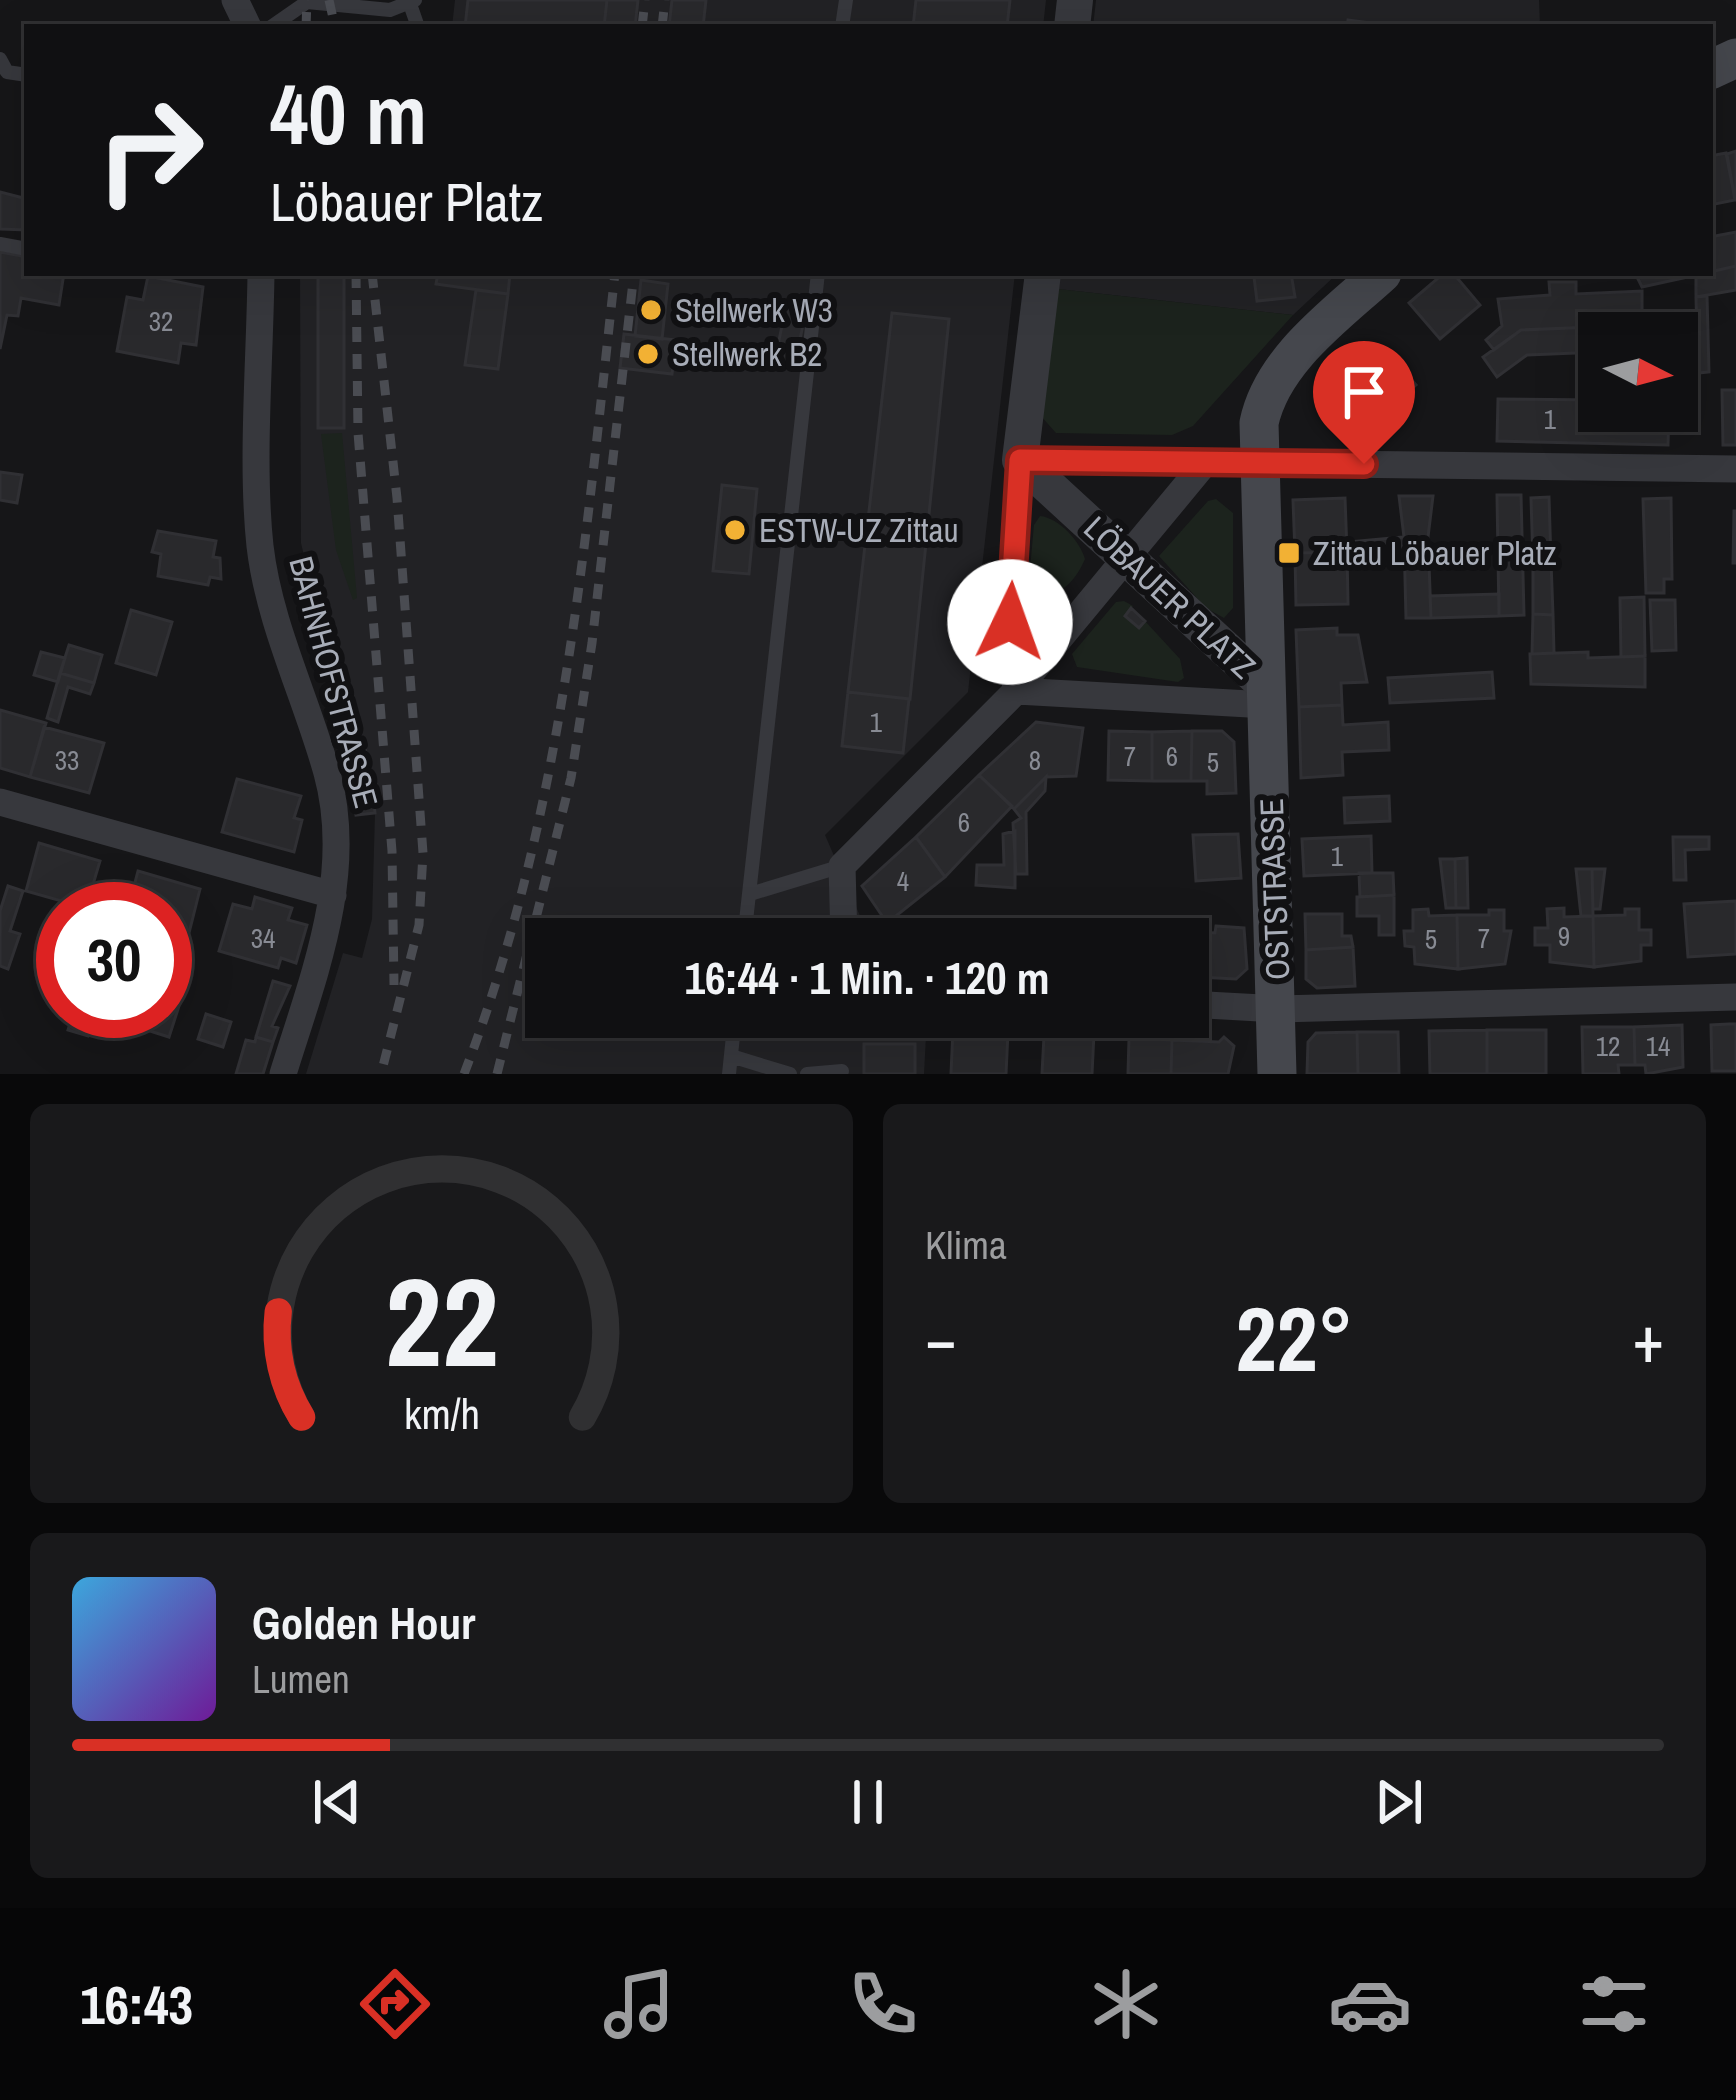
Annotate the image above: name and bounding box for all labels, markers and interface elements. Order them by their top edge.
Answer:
text: 40 m [270,57,427,170]
icon: right [72,72,228,228]
text: Löbauer Platz [270,165,543,238]
place label: Stellwerk W3 [675,288,833,332]
marker: Stellwerk W3 [638,297,664,323]
house number: 32 [149,303,173,339]
north arrow [1578,312,1698,432]
map controls [1578,312,1698,432]
place label: Stellwerk B2 [672,332,822,376]
marker: Stellwerk B2 [635,341,661,367]
pin [1313,341,1415,464]
icon: arrive [1331,359,1397,425]
house number: 1 [1544,401,1557,437]
street label: LÖBAUER PLATZ [1075,506,1265,688]
place label: ESTW-UZ Zittau [759,508,959,552]
marker: ESTW-UZ Zittau [722,517,748,543]
place label: Zittau Löbauer Platz [1313,531,1557,575]
marker: Zittau Löbauer Platz [1276,540,1302,566]
street label: BAHNHOFSTRASSE [279,551,389,813]
position arrow [947,559,1073,685]
house number: 1 [870,704,883,740]
house number: 7 [1124,738,1136,774]
house number: 6 [1166,738,1178,774]
house number: 33 [55,742,79,778]
house number: 8 [1029,742,1041,778]
house number: 5 [1207,744,1219,780]
street label: OSTSTRASSE [1249,797,1299,981]
house number: 6 [958,804,970,840]
house number: 1 [1331,838,1344,874]
house number: 4 [897,863,909,899]
speed limit sign: 30 [36,882,192,1038]
house number: 9 [1558,918,1570,954]
house number: 34 [251,920,275,956]
house number: 7 [1478,920,1490,956]
house number: 5 [1425,921,1437,957]
text: 16:44 · 1 Min. · 120 m [684,947,1050,1008]
house number: 12 [1596,1028,1620,1064]
house number: 14 [1646,1028,1670,1064]
text: Klima [925,1219,1007,1271]
text: 22 [385,1237,498,1405]
text: 22° [1235,1278,1354,1399]
text: − [925,1294,957,1383]
text: + [1632,1294,1664,1383]
text: km/h [403,1384,480,1441]
text: Golden Hour [252,1592,475,1653]
text: Lumen [252,1653,350,1705]
icon: previous [304,1769,370,1835]
icon: pause [835,1769,901,1835]
icon: next [1366,1769,1432,1835]
icon: directions [353,1962,437,2046]
icon: music [597,1962,681,2046]
icon: phone [841,1962,925,2046]
icon: climate [1084,1962,1168,2046]
icon: car [1328,1962,1412,2046]
icon: filters [1572,1962,1656,2046]
text: 16:43 [80,1968,193,2041]

